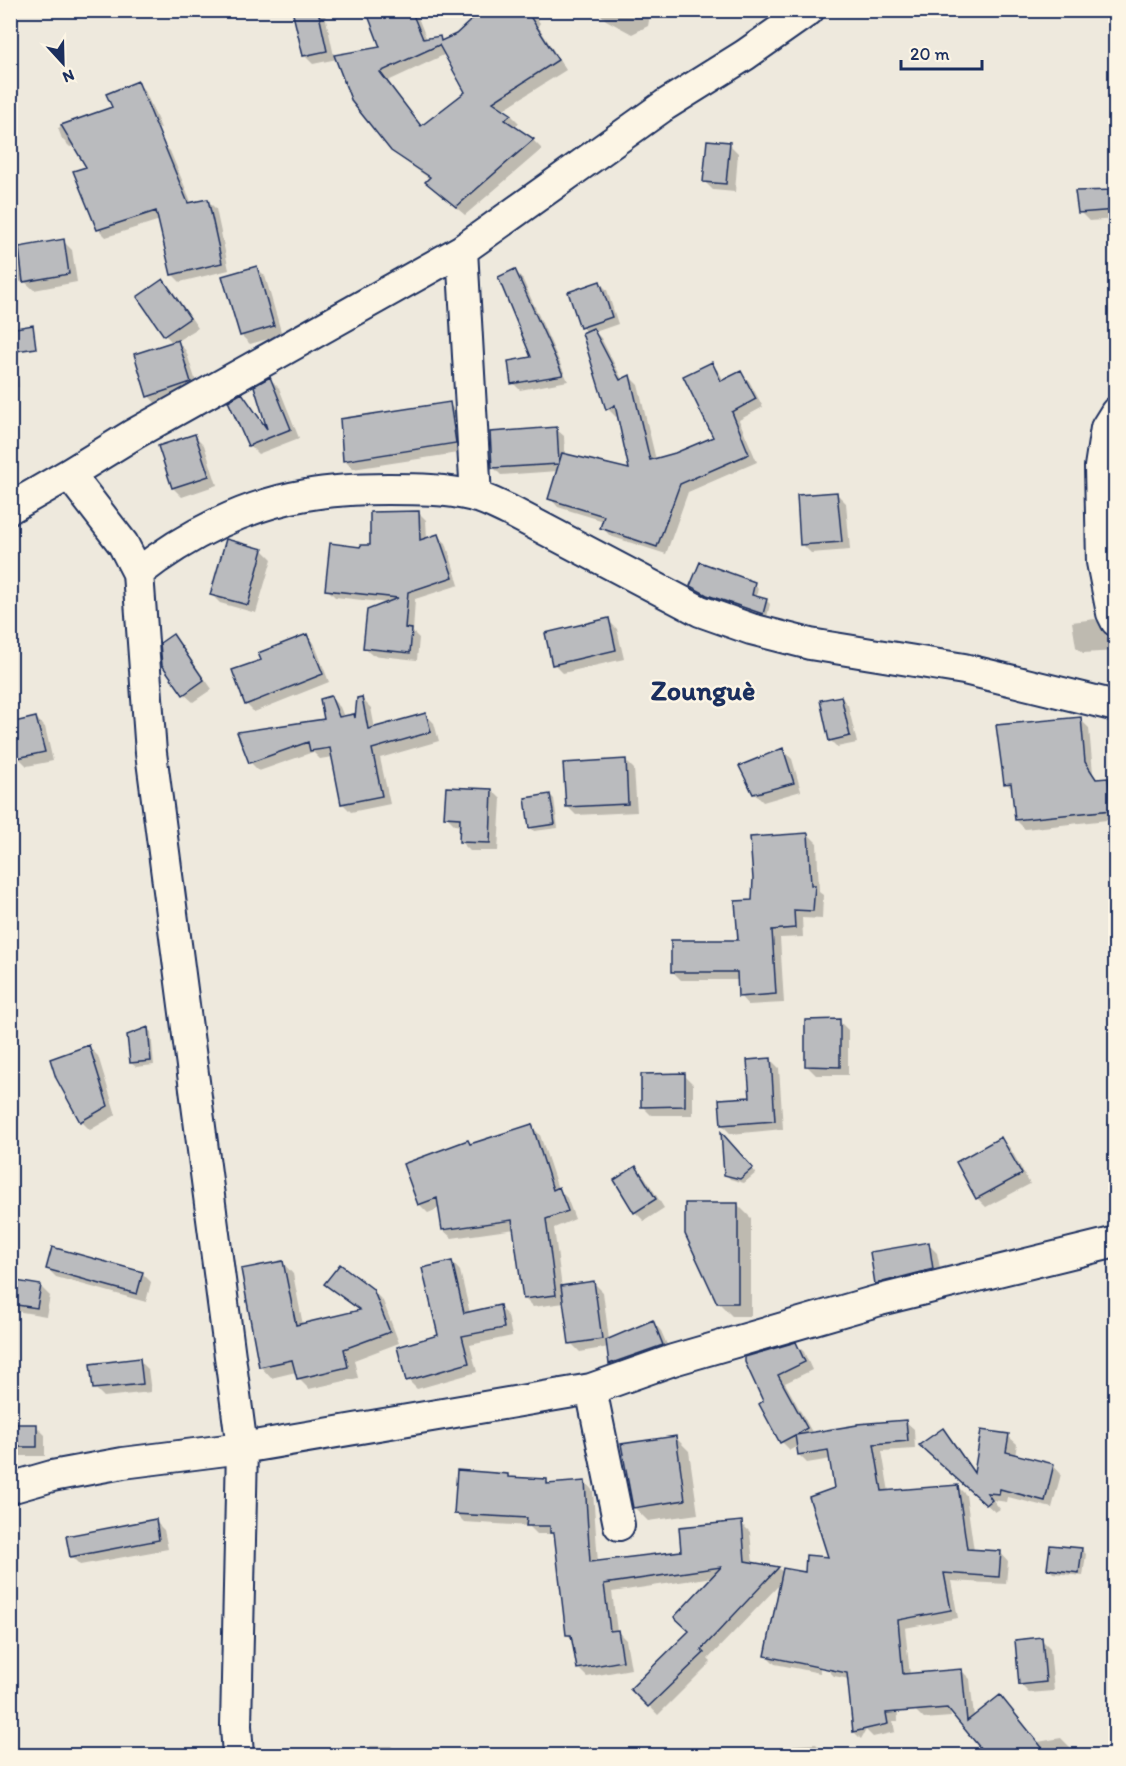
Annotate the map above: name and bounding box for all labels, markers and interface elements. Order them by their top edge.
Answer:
north arrow [33,33,93,93]
scale bar [901,33,982,71]
text: 20 m [910,43,950,65]
text: N [60,66,77,87]
district label: Zounguè [651,673,755,707]

